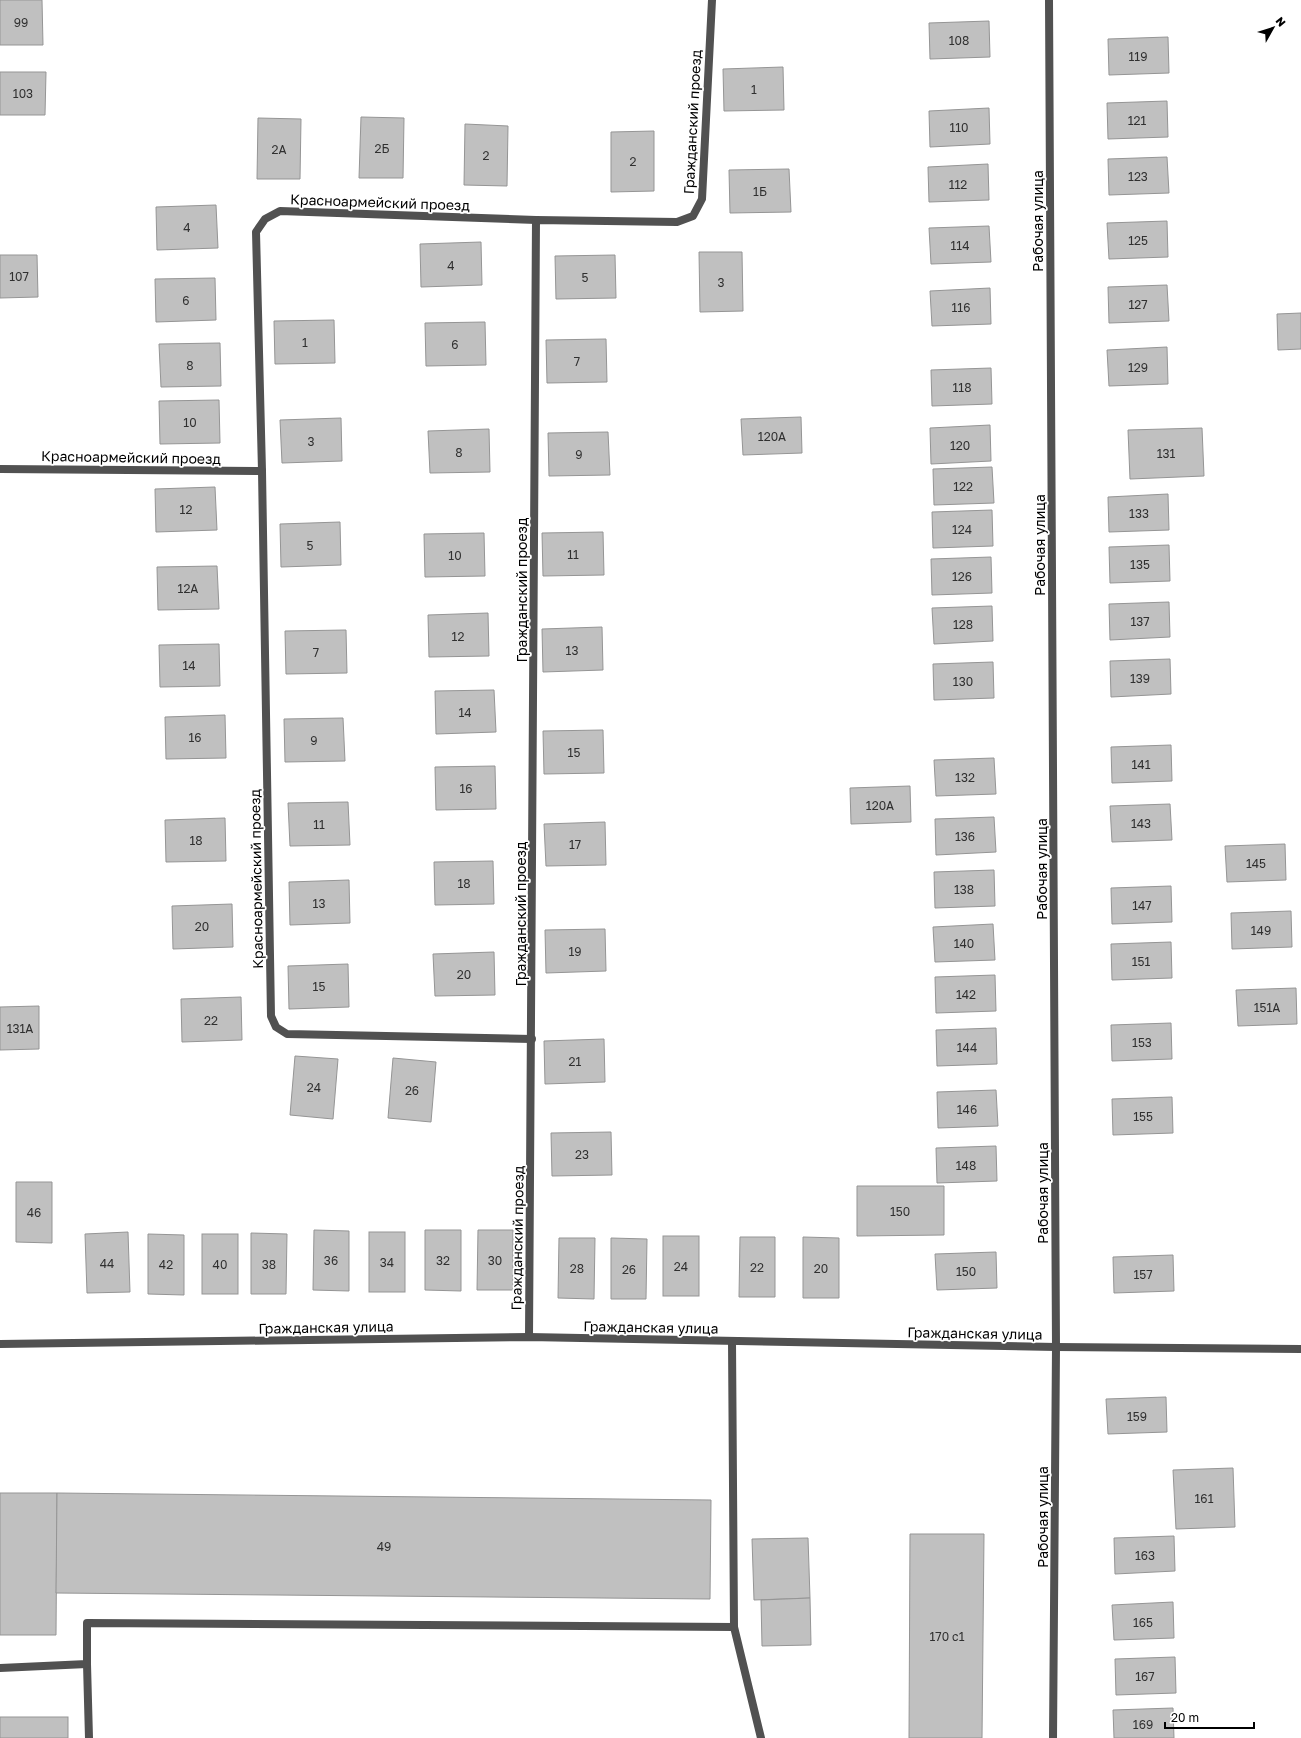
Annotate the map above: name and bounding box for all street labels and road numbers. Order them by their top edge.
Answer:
street label: Гражданский проезд [680,49,704,195]
street label: Рабочая улица [1029,170,1046,272]
street label: Красноармейский проезд [290,190,471,214]
street label: Красноармейский проезд [41,447,222,467]
street label: Рабочая улица [1031,494,1048,596]
street label: Гражданский проезд [513,517,530,662]
street label: Красноармейский проезд [246,788,266,969]
street label: Рабочая улица [1033,818,1050,920]
street label: Гражданский проезд [512,841,529,986]
street label: Рабочая улица [1034,1142,1051,1244]
street label: Гражданский проезд [507,1165,527,1311]
street label: Гражданская улица [258,1317,394,1337]
street label: Гражданская улица [583,1317,719,1337]
street label: Гражданская улица [907,1323,1043,1343]
street label: Рабочая улица [1034,1466,1051,1568]

